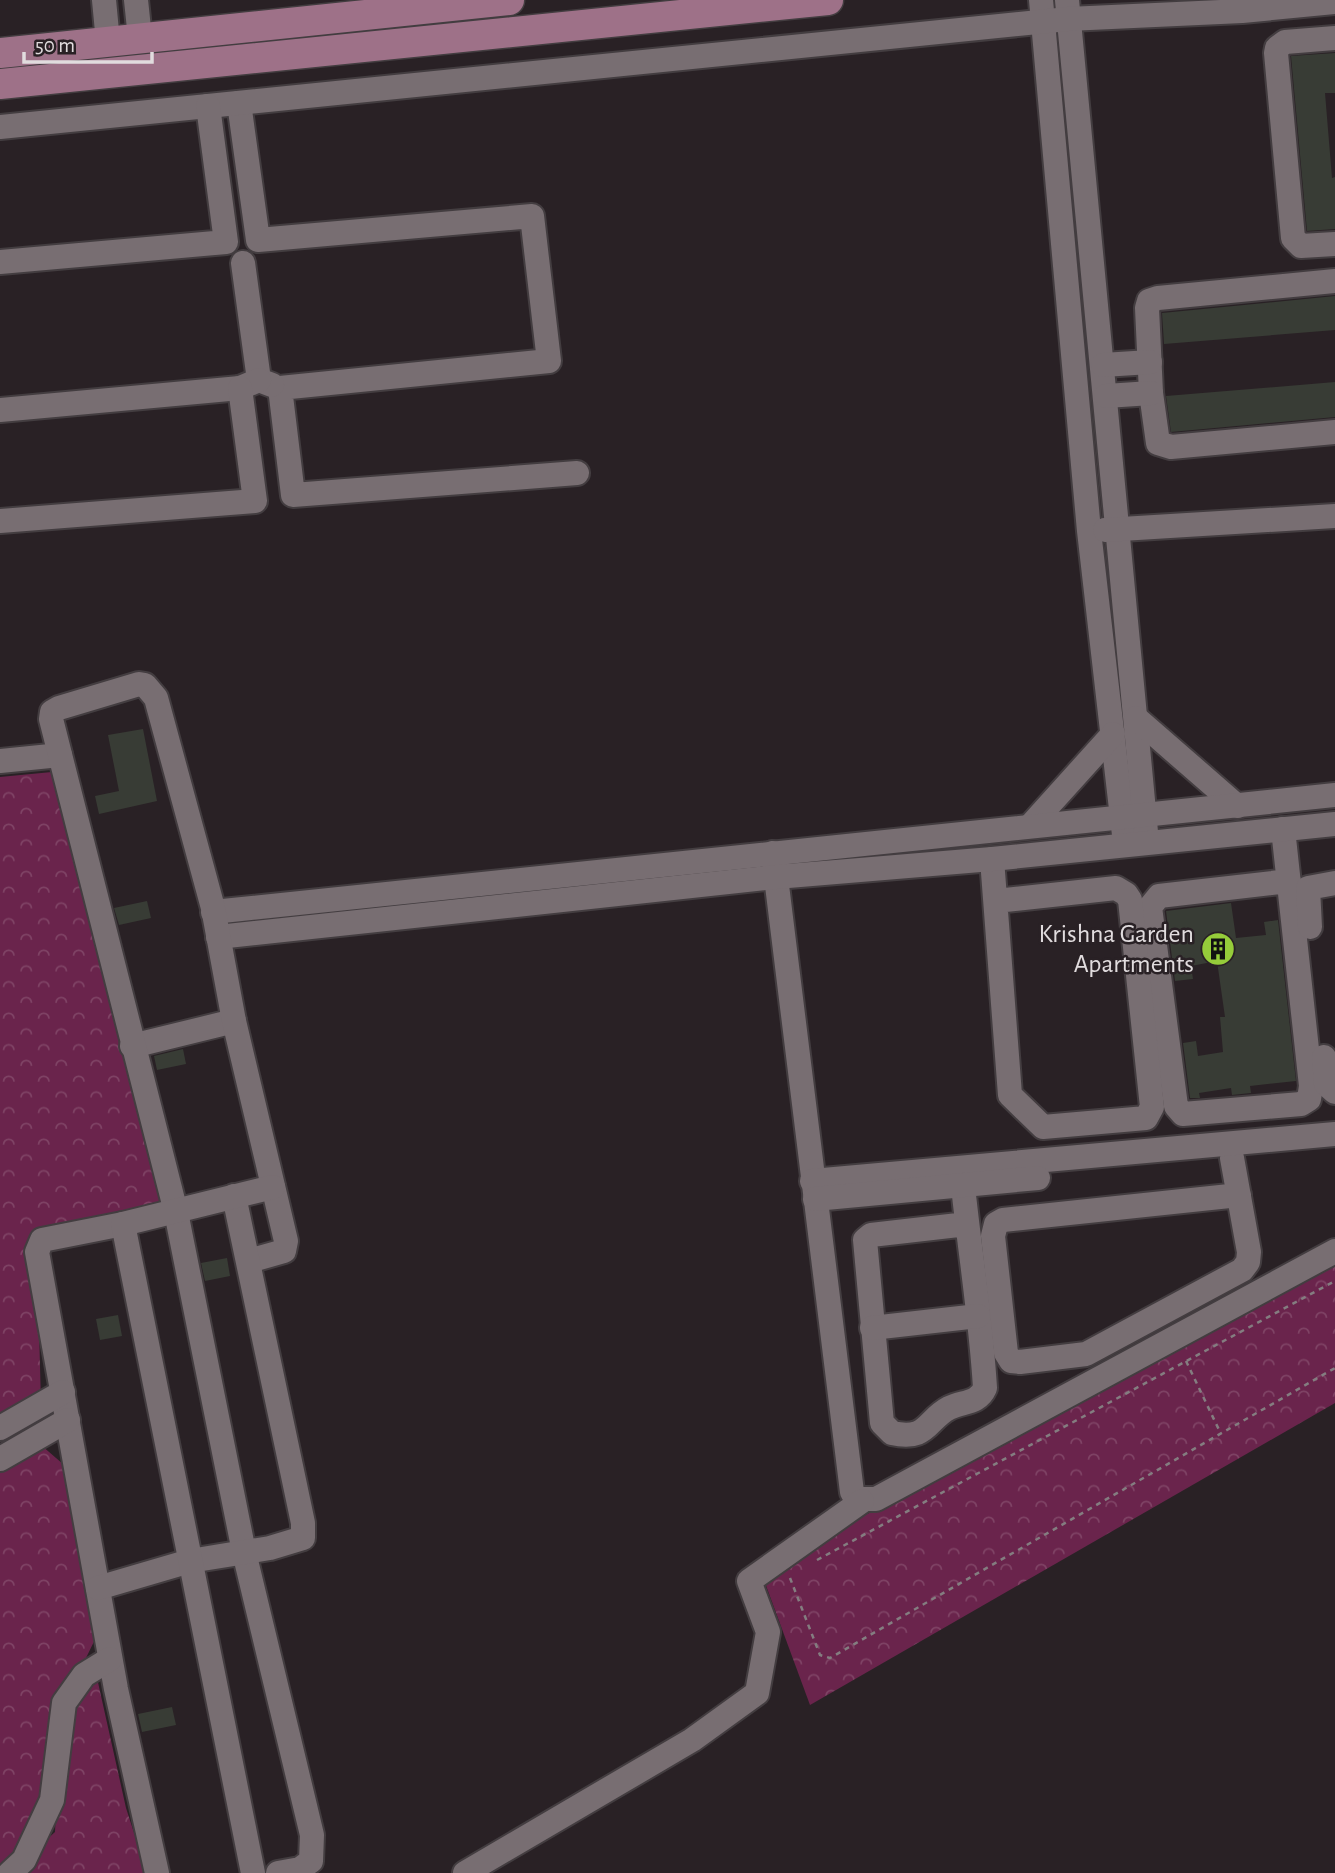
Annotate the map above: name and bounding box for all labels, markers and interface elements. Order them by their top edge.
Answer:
scale bar [24,21,152,65]
text: 50 m [35,35,75,56]
place label: Krishna Garden Apartments [1038,921,1194,977]
building icon: Krishna Garden Apartments [1199,930,1237,968]

